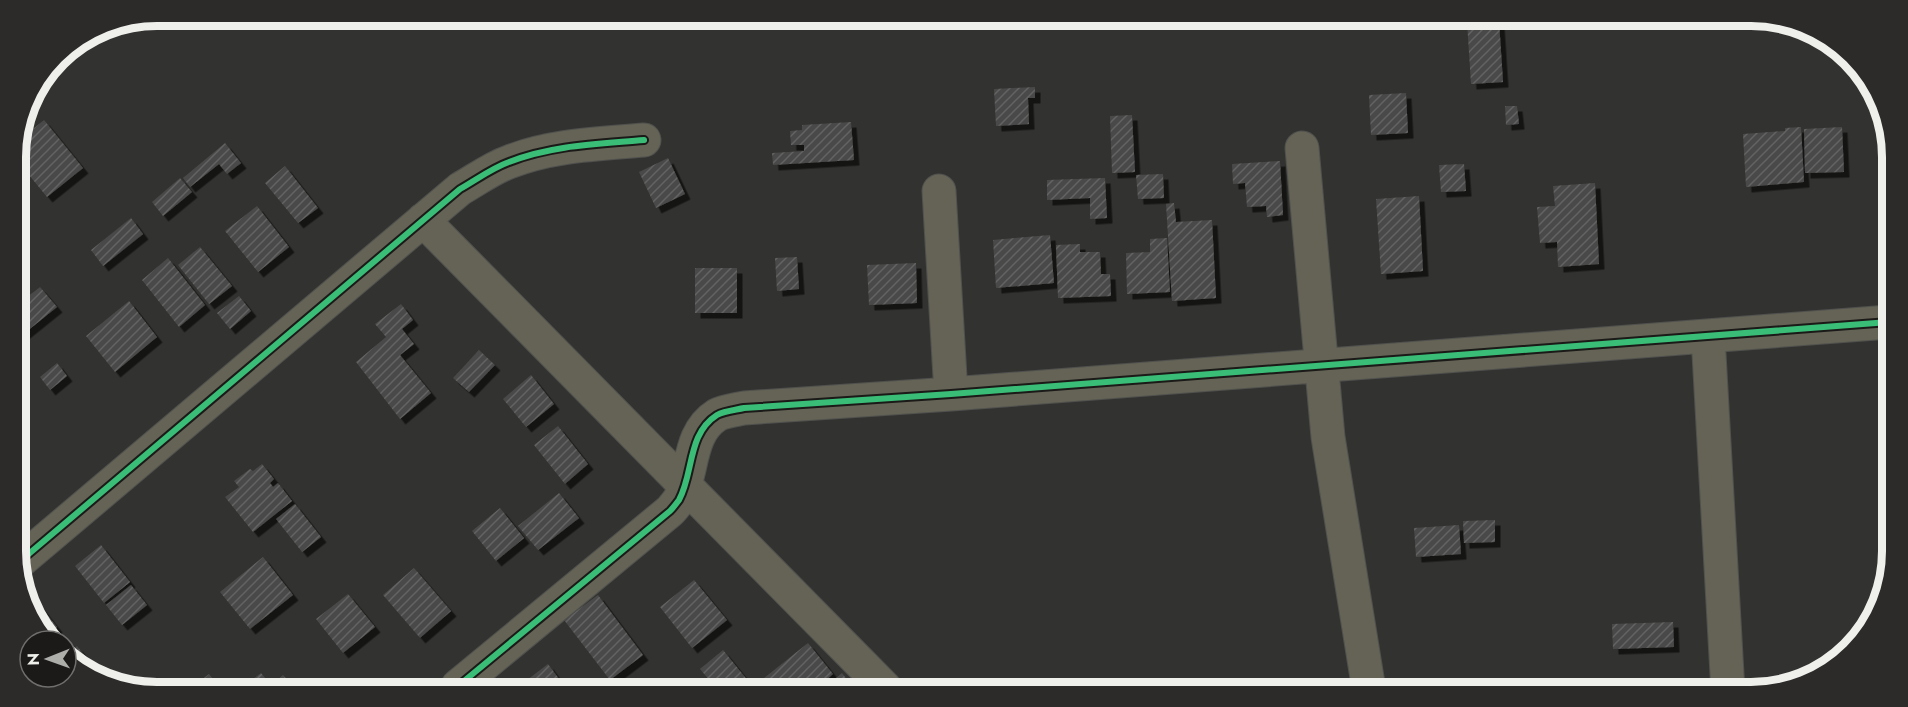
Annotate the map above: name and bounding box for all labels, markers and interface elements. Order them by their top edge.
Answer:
north arrow [18,629,78,689]
text: N [22,653,45,666]

